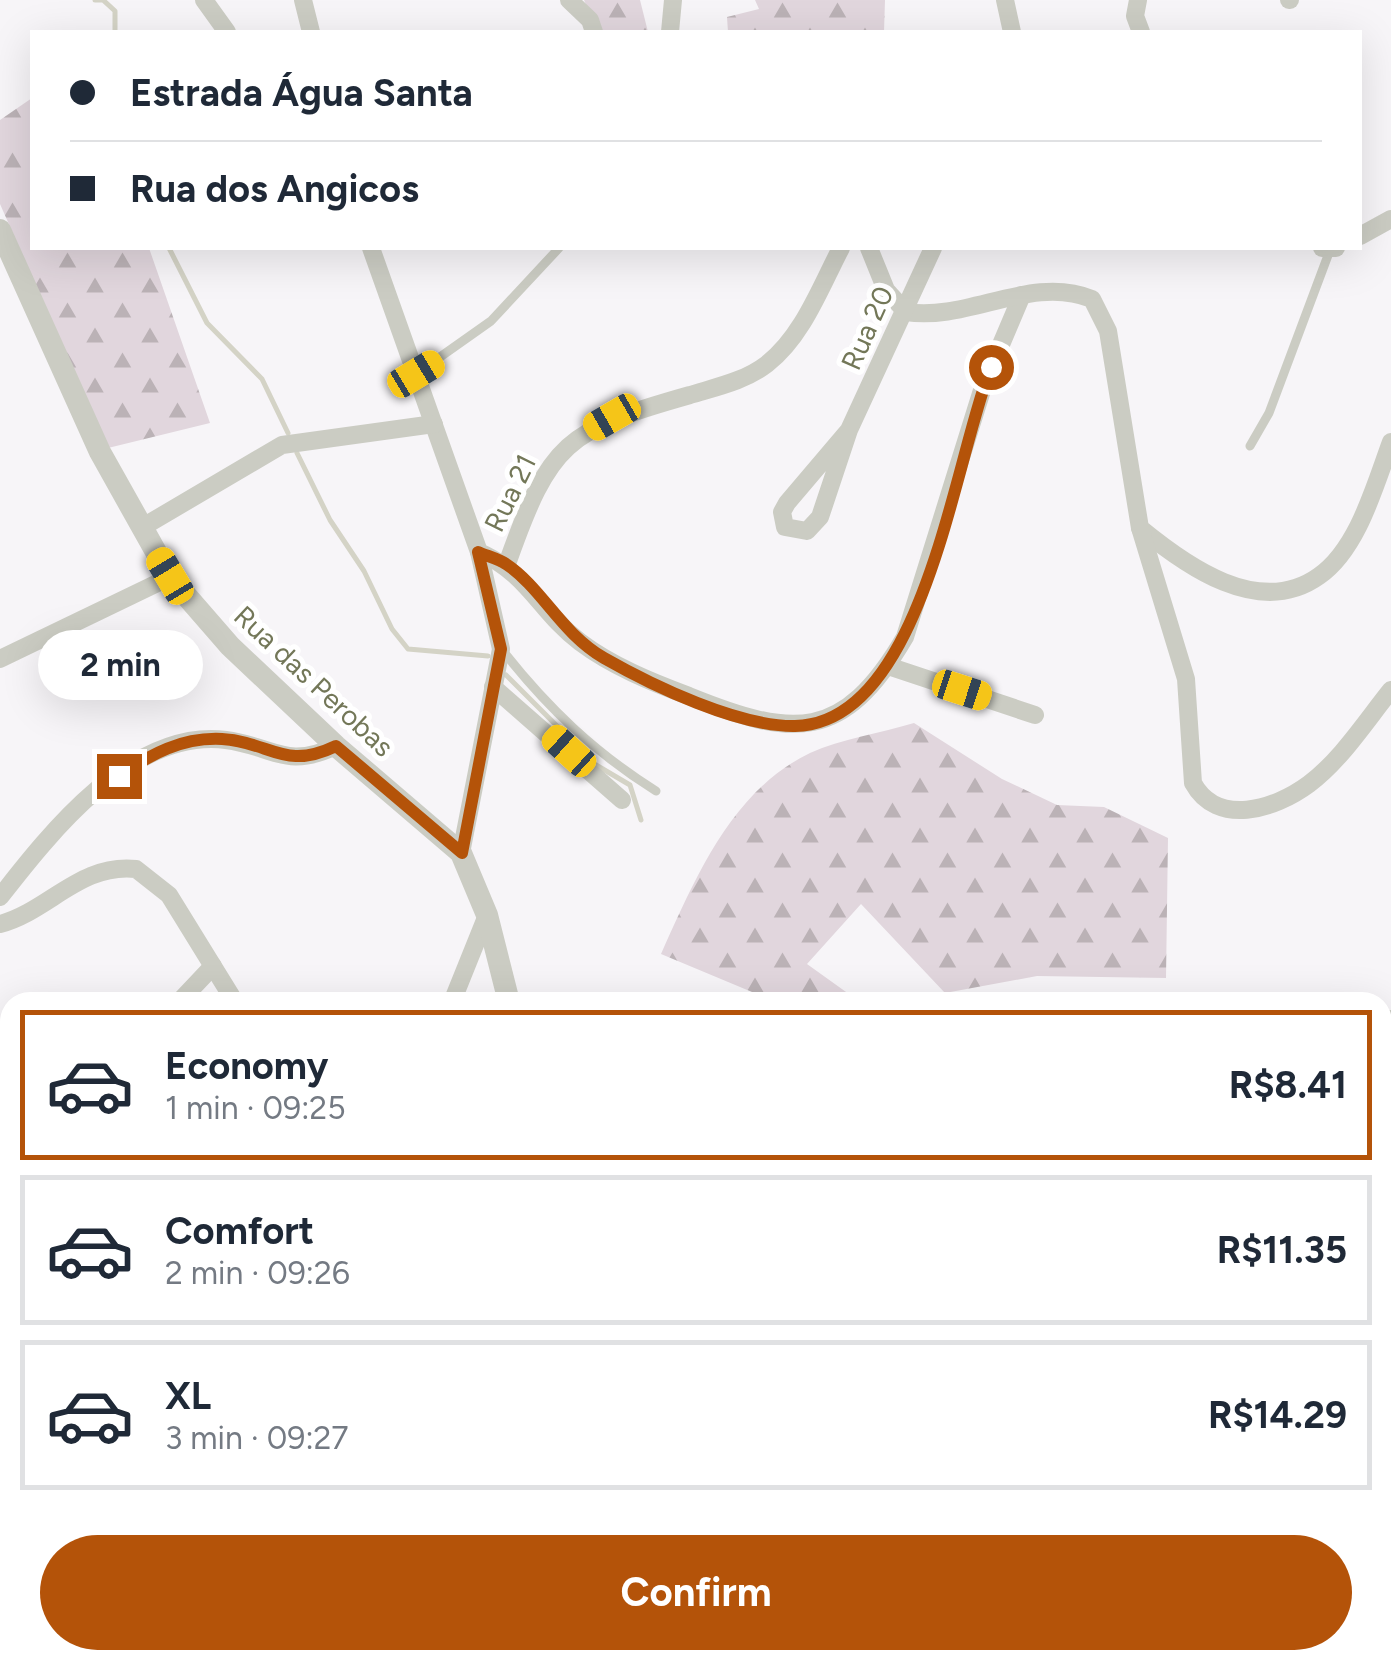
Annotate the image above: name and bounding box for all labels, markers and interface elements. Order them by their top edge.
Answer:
text: Estrada Água Santa [130,70,473,116]
text: Rua dos Angicos [130,166,419,212]
street label: Rua 20 [834,281,900,375]
route start [969,345,1014,390]
car [383,346,449,402]
car [579,389,645,445]
street label: Rua 21 [477,449,543,537]
car [142,543,198,609]
street label: Rua das Perobas [227,598,401,764]
callout: 2 min [36,631,202,701]
text: 2 min [80,646,161,684]
car [929,666,995,714]
car [537,720,601,782]
route end [97,754,142,799]
icon: car [45,1040,135,1130]
text: Economy [165,1043,328,1089]
text: R$8.41 [1229,1062,1347,1108]
text: 1 min · 09:25 [165,1089,346,1127]
icon: car [45,1205,135,1295]
text: Comfort [165,1208,314,1254]
text: R$11.35 [1217,1227,1347,1273]
text: 2 min · 09:26 [165,1254,350,1292]
icon: car [45,1370,135,1460]
text: XL [165,1373,211,1419]
text: R$14.29 [1208,1392,1347,1438]
text: 3 min · 09:27 [165,1419,349,1457]
button: Confirm [40,1535,1352,1650]

